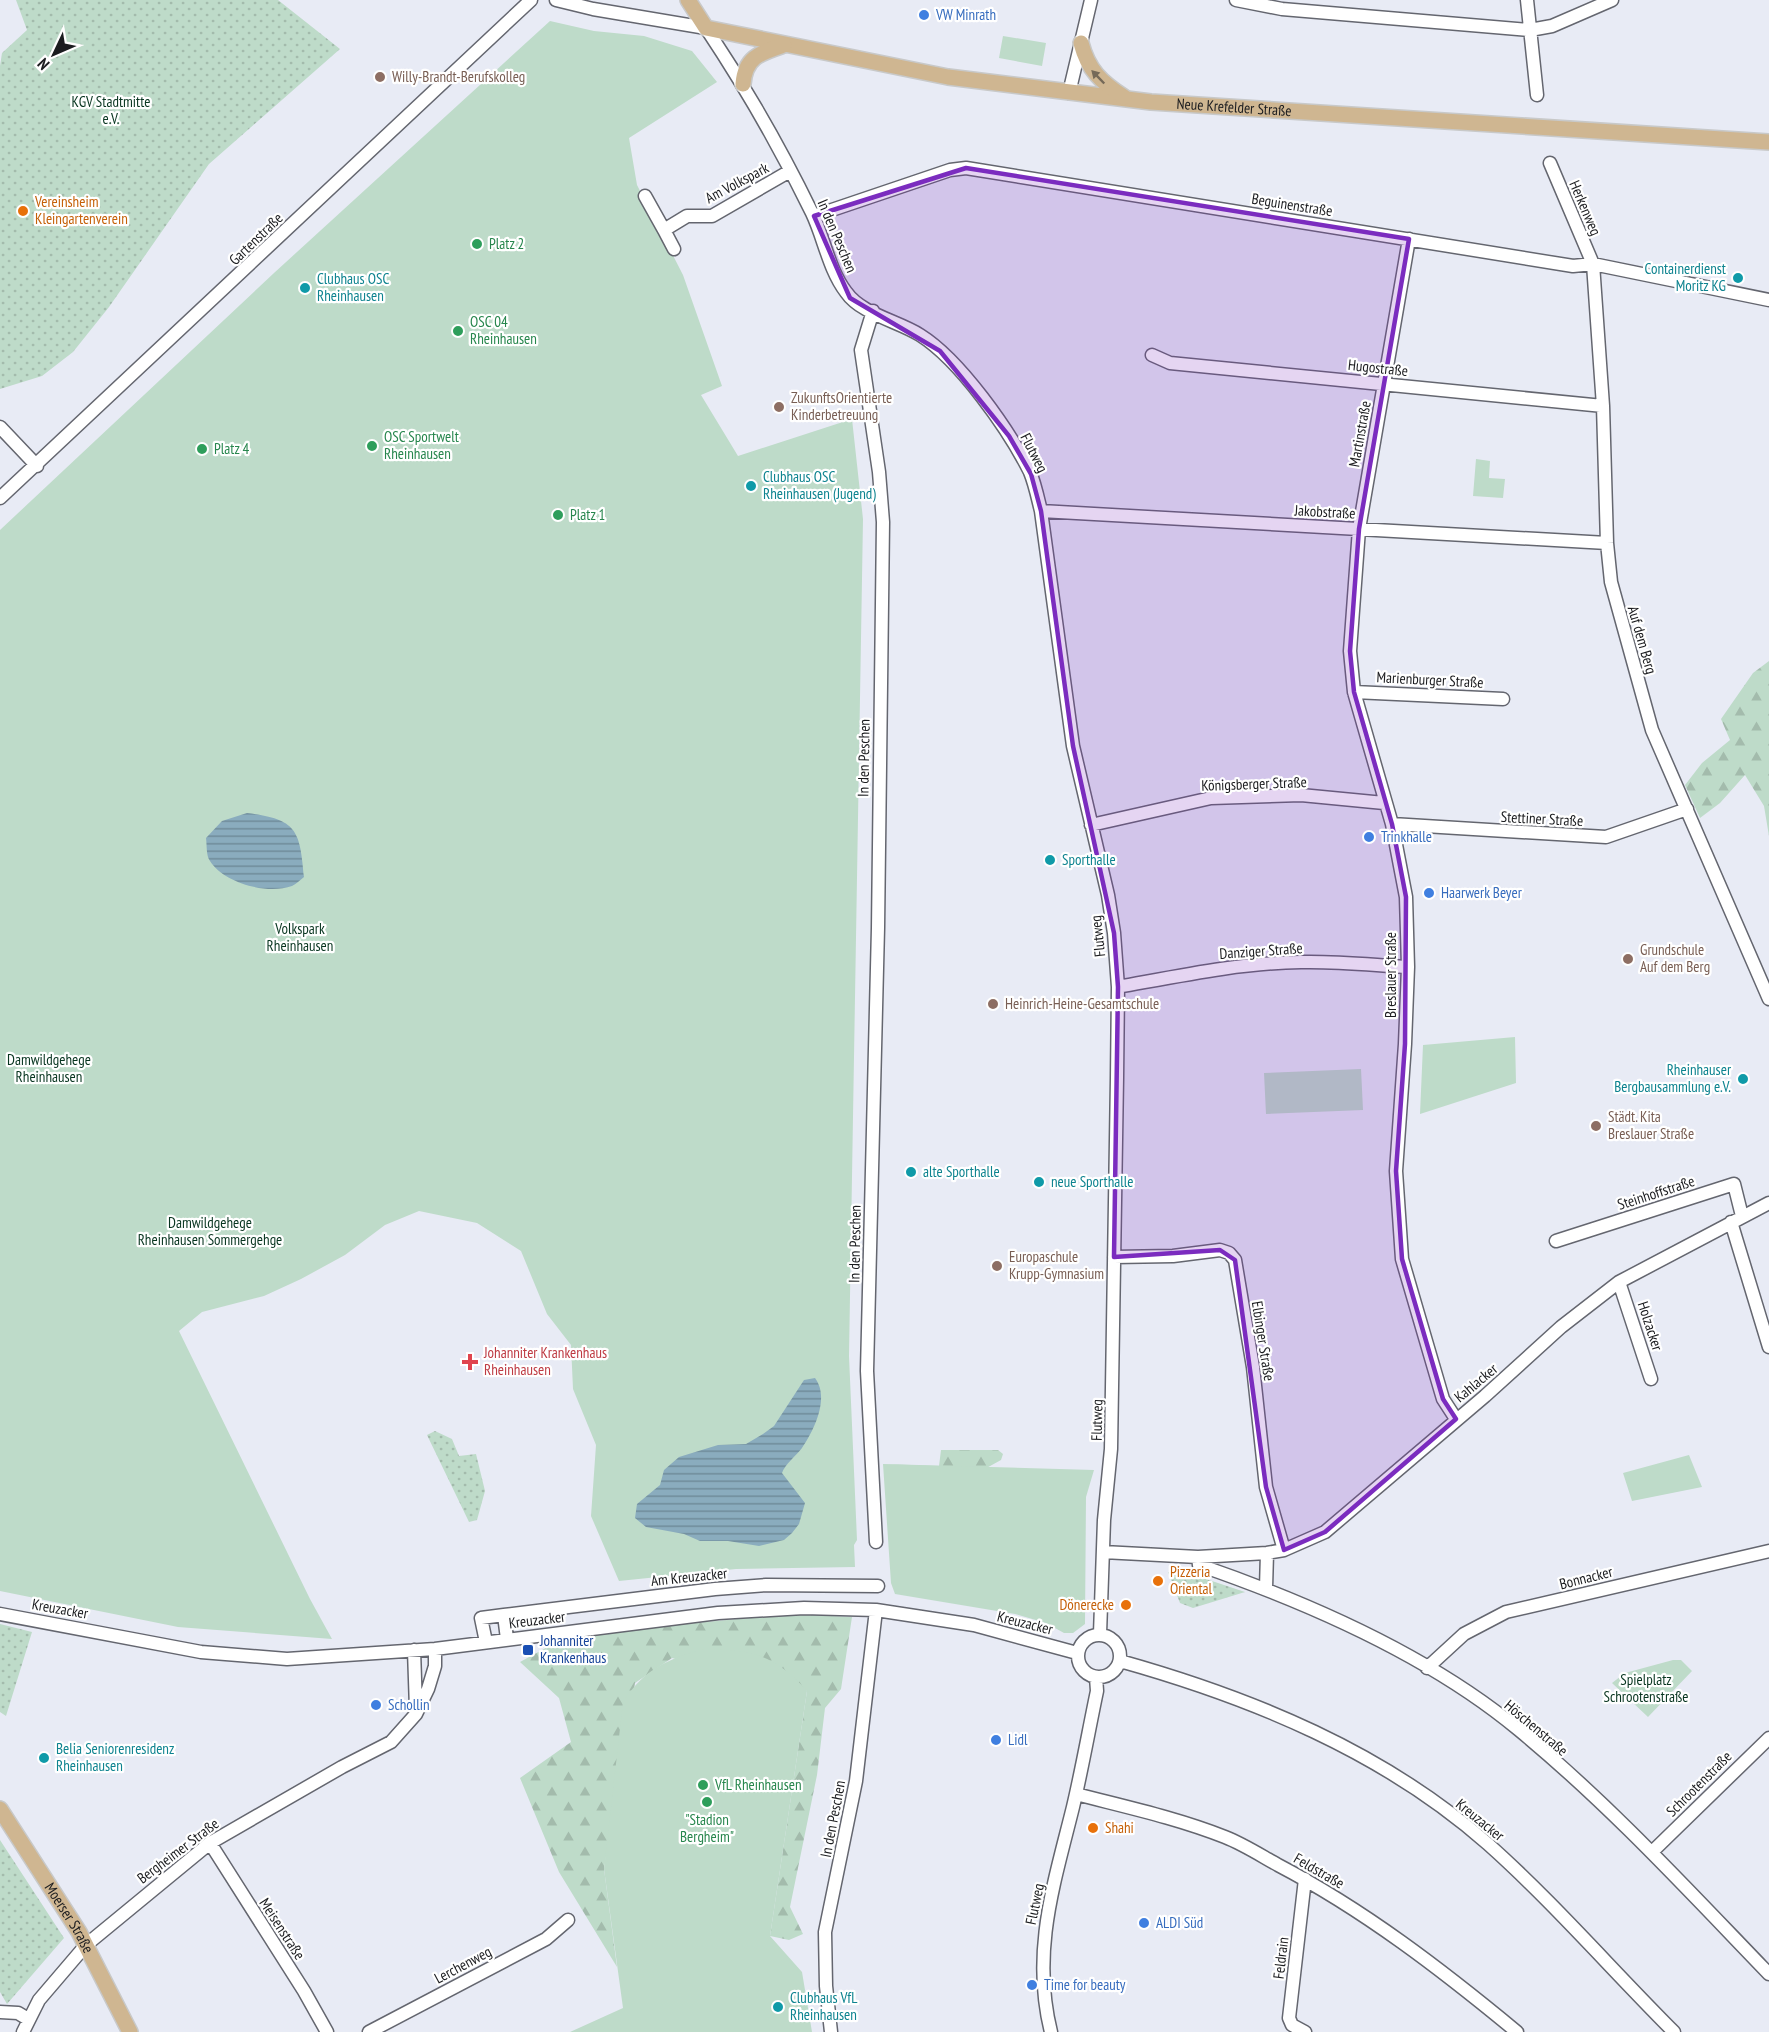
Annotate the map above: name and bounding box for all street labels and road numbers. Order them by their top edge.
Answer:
street label: Neue Krefelder Straße [1176,94,1292,120]
street label: Am Volkspark [702,158,772,207]
street label: Herkenweg [1565,177,1606,238]
street label: Beguinenstraße [1250,189,1334,220]
street label: In den Peschen [813,196,861,275]
street label: Gartenstraße [225,208,287,269]
street label: Hugostraße [1347,355,1409,380]
street label: Martinstraße [1344,399,1375,468]
street label: Flutweg [1017,430,1052,476]
street label: Jakobstraße [1293,500,1356,523]
street label: Auf dem Berg [1624,604,1661,676]
street label: Marienburger Straße [1376,667,1484,692]
street label: In den Peschen [853,719,874,797]
street label: Königsberger Straße [1201,772,1307,795]
street label: Stettiner Straße [1500,807,1584,830]
street label: Flutweg [1086,914,1109,958]
street label: Breslauer Straße [1381,932,1400,1018]
street label: Danziger Straße [1219,938,1303,963]
street label: Steinhoffstraße [1615,1171,1697,1214]
street label: In den Peschen [844,1205,865,1283]
street label: Holzacker [1634,1299,1668,1354]
street label: Elbinger Straße [1248,1300,1279,1382]
street label: Kahlacker [1450,1359,1502,1406]
street label: Flutweg [1087,1399,1106,1441]
street label: Bonnacker [1557,1562,1615,1593]
street label: Am Kreuzacker [650,1563,729,1590]
street label: Kreuzacker [31,1594,90,1623]
street label: Kreuzacker [995,1606,1056,1639]
street label: Kreuzacker [508,1607,567,1632]
street label: Höschenstraße [1501,1696,1572,1760]
street label: Schrootenstraße [1662,1747,1735,1820]
street label: In den Peschen [816,1779,849,1859]
street label: Kreuzacker [1452,1794,1509,1845]
street label: Bergheimer Straße [133,1814,222,1887]
street label: Feldstraße [1291,1849,1348,1893]
street label: Moerser Straße [41,1879,98,1956]
street label: Flutweg [1021,1882,1048,1926]
street label: Meisenstraße [255,1894,309,1963]
street label: Feldrain [1268,1936,1293,1980]
street label: Lerchenweg [431,1942,495,1987]

